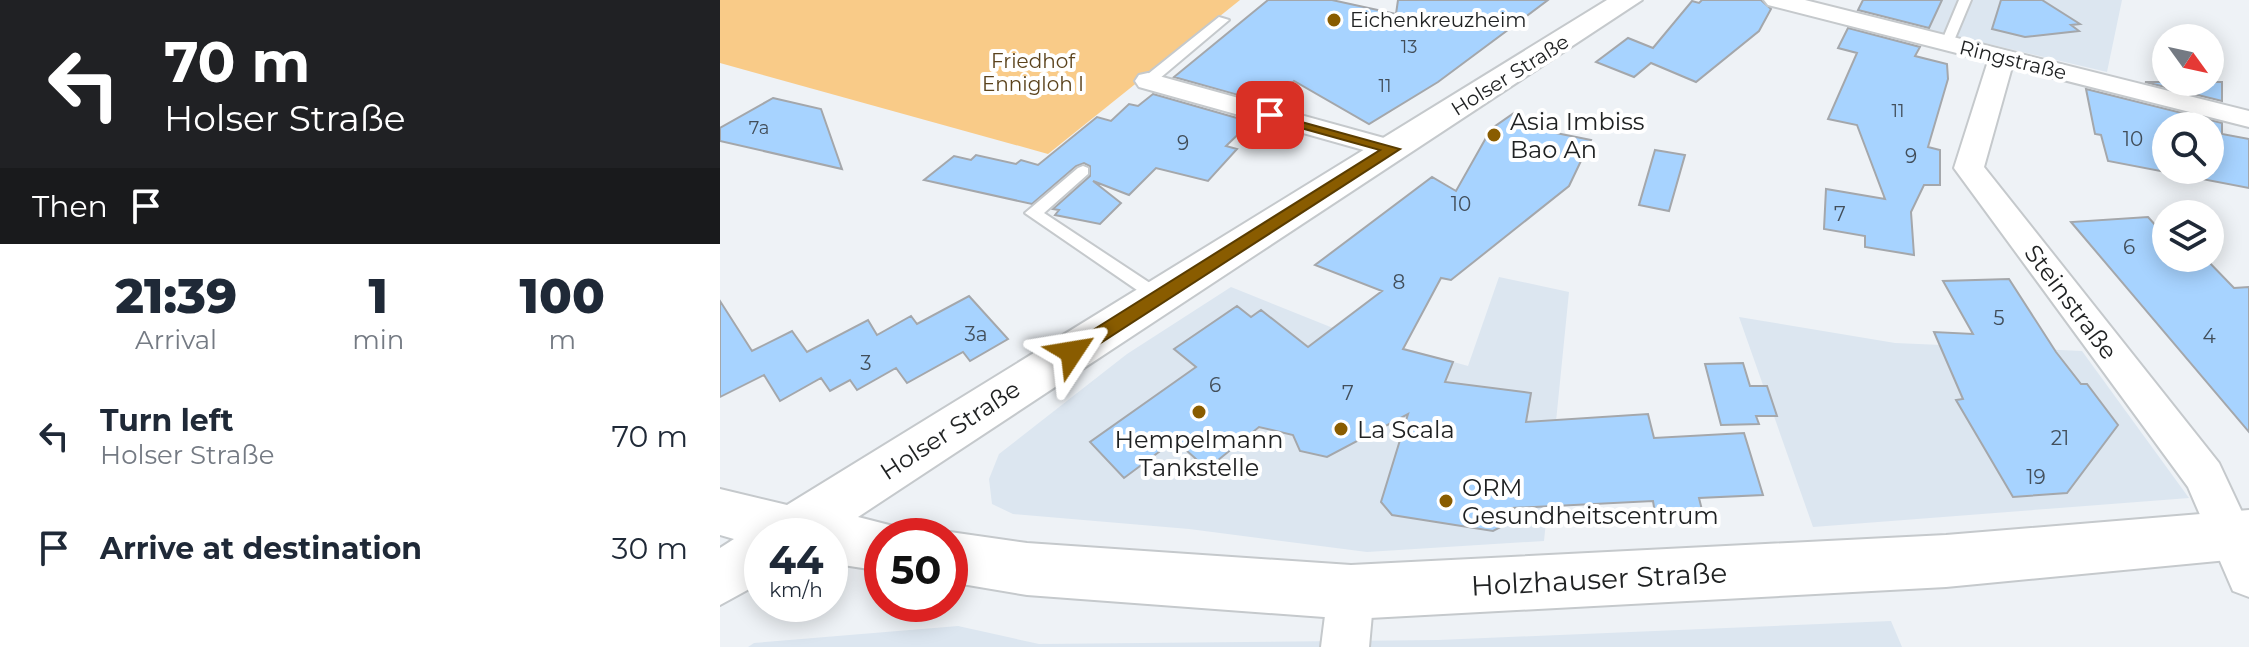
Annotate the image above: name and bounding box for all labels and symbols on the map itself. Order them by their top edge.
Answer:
place label: Eichenkreuzheim [1350,8,1527,32]
marker: Eichenkreuzheim [1325,11,1343,29]
north arrow [2152,24,2224,96]
street label: Holser Straße [1447,29,1573,121]
street label: Ringstraße [1957,35,2069,85]
house number: 13 [1401,36,1417,58]
park label: Friedhof Ennigloh I [982,49,1084,96]
house number: 11 [1379,75,1392,97]
pin [1236,81,1304,149]
house number: 11 [1892,100,1905,122]
place label: Asia Imbiss Bao An [1510,107,1645,164]
house number: 7a [749,117,769,139]
marker: Asia Imbiss Bao An [1485,126,1503,144]
house number: 10 [2123,127,2143,151]
house number: 9 [1177,131,1189,155]
house number: 9 [1905,144,1917,168]
house number: 10 [1451,192,1471,216]
house number: 7 [1834,202,1846,226]
house number: 6 [2123,235,2135,259]
street label: Steinstraße [2018,239,2124,365]
house number: 8 [1393,270,1405,294]
house number: 5 [1993,306,2005,330]
position arrow [1030,310,1114,394]
house number: 3a [964,322,988,346]
house number: 4 [2202,324,2216,348]
house number: 3 [860,351,872,375]
house number: 6 [1209,373,1221,397]
street label: Holser Straße [875,374,1025,486]
house number: 7 [1342,381,1354,405]
marker: Hempelmann Tankstelle [1190,403,1208,421]
place label: La Scala [1357,415,1455,444]
marker: La Scala [1332,420,1350,438]
place label: Hempelmann Tankstelle [1115,425,1283,482]
house number: 21 [2051,426,2069,450]
house number: 19 [2026,465,2046,489]
place label: ORM Gesundheitscentrum [1462,473,1719,530]
marker: ORM Gesundheitscentrum [1437,492,1455,510]
speed limit sign: 50 [864,518,968,622]
street label: Holzhauser Straße [1470,555,1728,603]

